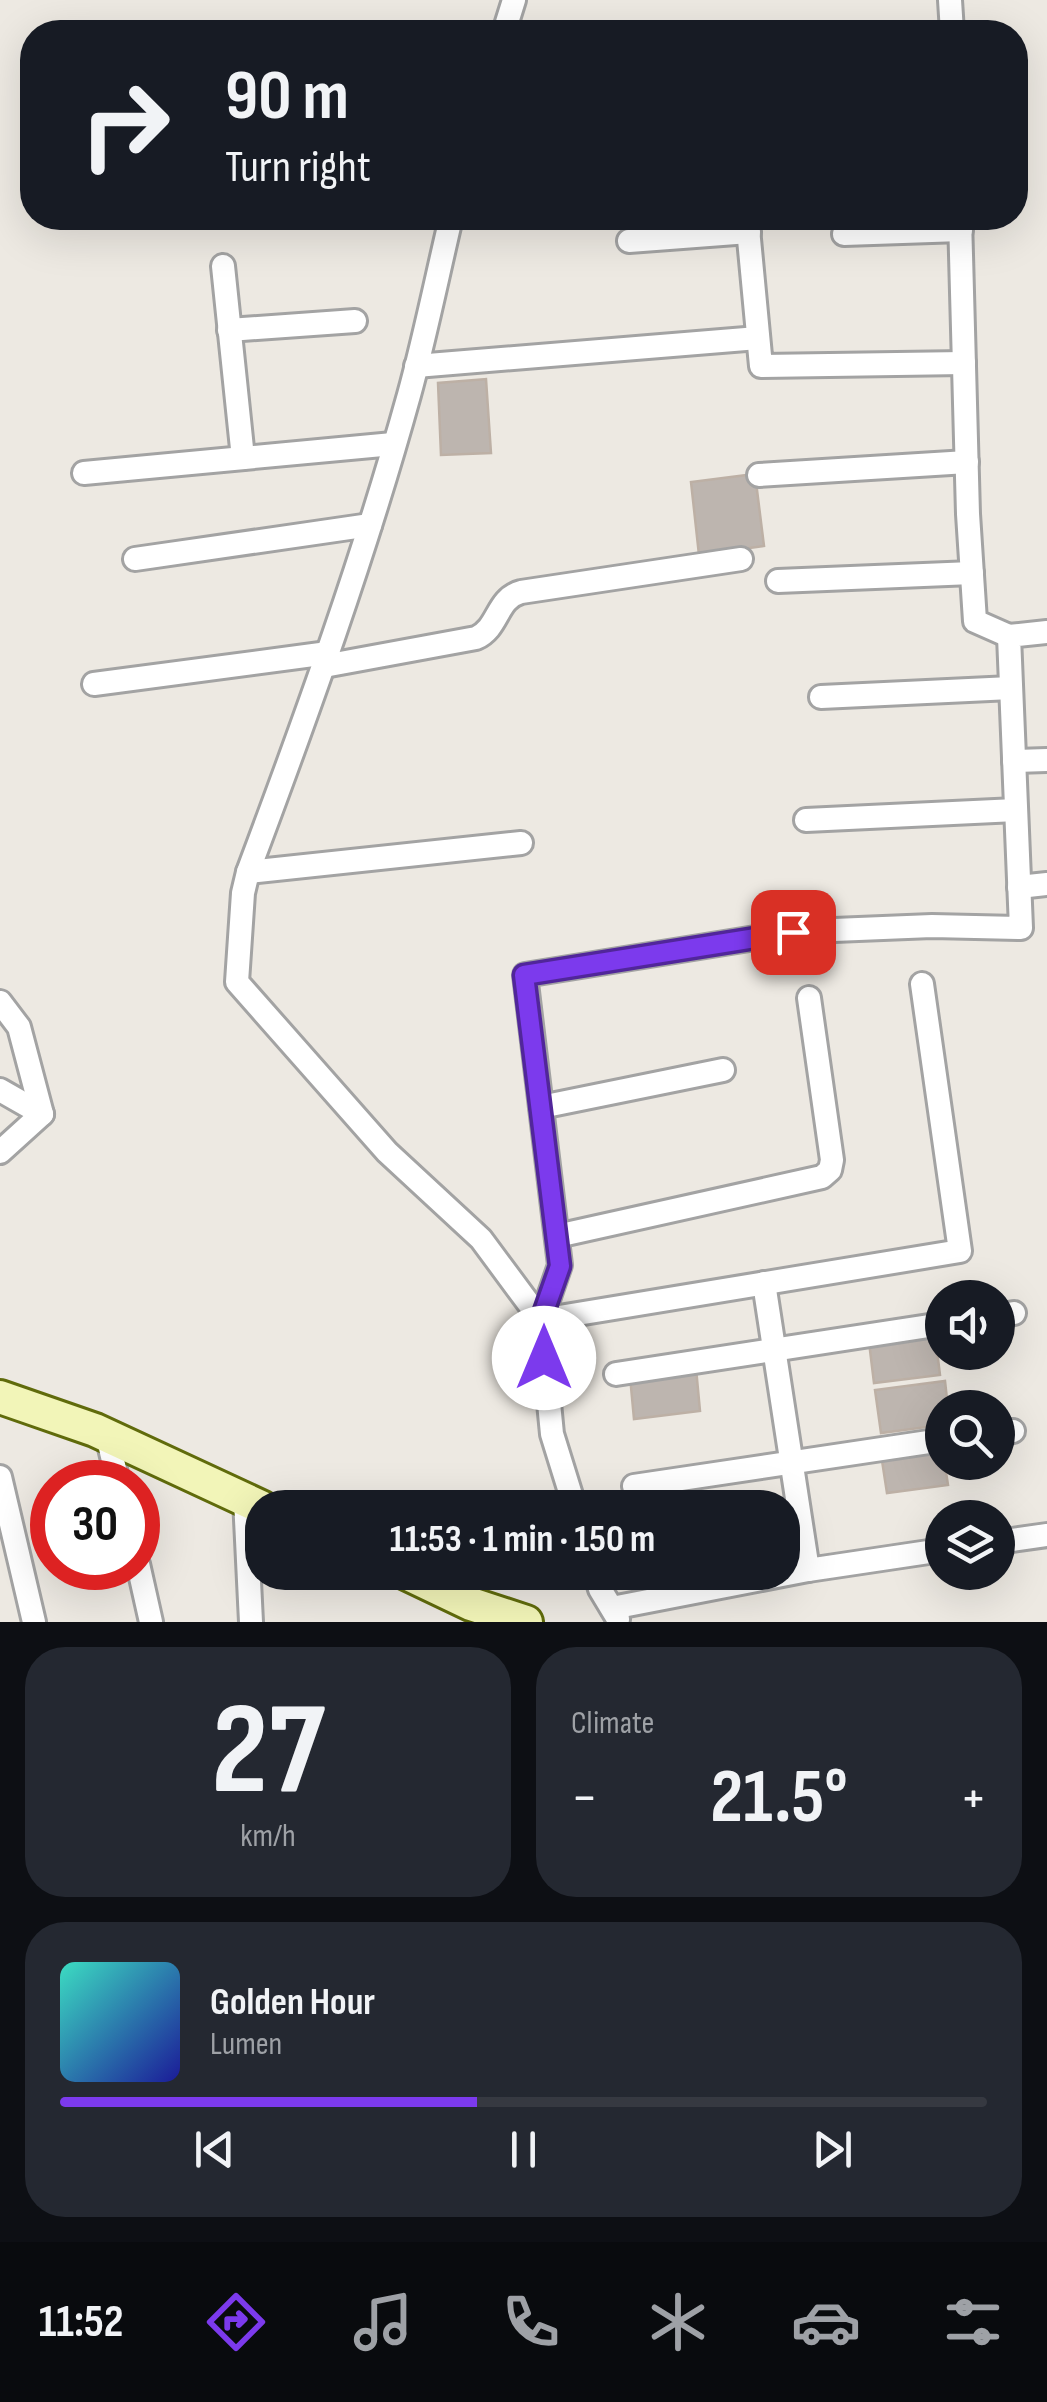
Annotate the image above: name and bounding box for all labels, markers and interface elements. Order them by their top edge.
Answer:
text: 90 m [225,55,349,139]
icon: right [60,60,190,190]
text: Turn right [225,140,371,195]
pin [751,890,836,975]
icon: arrive [766,905,821,960]
map controls [925,1280,1015,1590]
button: sound [925,1280,1015,1370]
position arrow [492,1306,596,1410]
button: search [925,1390,1015,1480]
speed limit sign: 30 [30,1460,160,1590]
button: layers [925,1500,1015,1590]
text: 11:53 · 1 min · 150 m [390,1517,655,1562]
text: 27 [211,1674,325,1830]
text: Climate [571,1704,654,1743]
text: 21.5° [710,1753,848,1844]
text: − [571,1765,598,1832]
text: + [960,1765,987,1832]
text: km/h [240,1817,296,1856]
text: Golden Hour [210,1980,375,2025]
text: Lumen [210,2025,282,2064]
icon: previous [187,2122,242,2177]
icon: pause [496,2122,551,2177]
icon: next [805,2122,860,2177]
icon: directions [201,2287,271,2357]
icon: music [348,2287,418,2357]
icon: phone [496,2287,566,2357]
icon: climate [643,2287,713,2357]
icon: car [791,2287,861,2357]
icon: filters [938,2287,1008,2357]
text: 11:52 [39,2295,124,2350]

